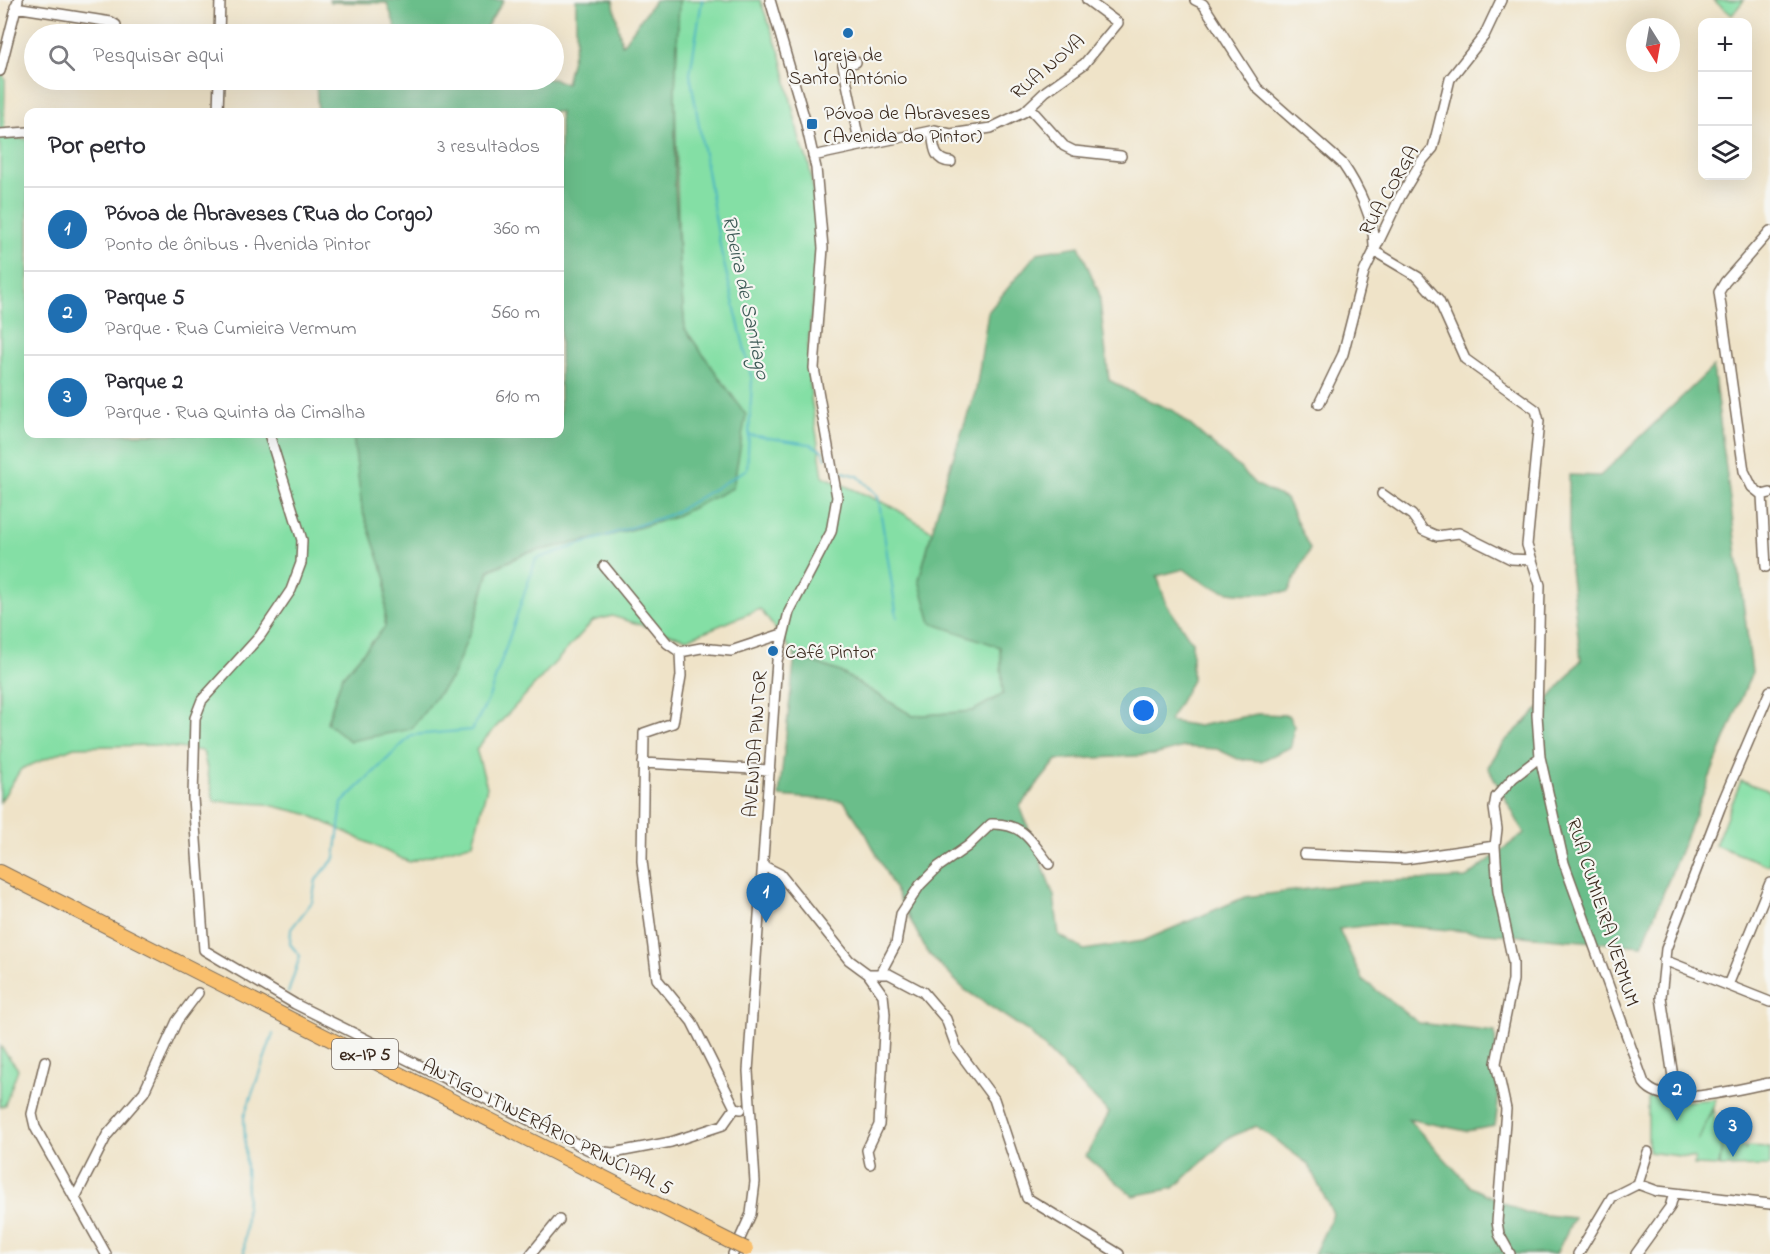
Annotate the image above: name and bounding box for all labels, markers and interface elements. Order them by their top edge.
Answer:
north arrow [1626,18,1680,72]
map controls [1698,18,1752,180]
button: + [1698,18,1752,72]
search box [24,24,564,90]
marker: Igreja de Santo António [841,26,855,40]
street label: RUA NOVA [1005,28,1092,108]
icon: search [45,41,78,74]
text: Pesquisar aqui [93,41,224,73]
place label: Igreja de Santo António [789,42,907,94]
button: − [1698,72,1752,126]
place label: Póvoa de Abraveses (Avenida do Pintor) [824,100,990,152]
marker: Póvoa de Abraveses (Avenida do Pintor) [805,117,819,131]
button: layers [1698,126,1752,180]
text: Por perto [48,128,146,166]
text: 3 resultados [437,133,540,162]
street label: RUA CORGA [1353,141,1428,242]
text: Póvoa de Abraveses (Rua do Corgo) [105,199,432,231]
water label: Ribeira de Santiago [712,213,777,383]
text: 1 [64,215,71,244]
text: 360 m [494,215,540,244]
text: Ponto de ônibus · Avenida Pintor [105,231,370,260]
text: Parque 5 [105,283,185,315]
text: 2 [63,299,72,328]
text: 560 m [491,299,540,328]
text: Parque · Rua Cumieira Vermum [105,315,357,344]
text: Parque 2 [105,367,183,399]
text: 3 [63,383,72,412]
text: 610 m [496,383,540,412]
text: Parque · Rua Quinta da Cimalha [105,399,365,428]
place label: Café Pintor [785,639,877,668]
marker: Café Pintor [766,644,780,658]
street label: AVENIDA PINTOR [737,669,776,819]
your location [1129,696,1158,725]
street label: RUA CUMIEIRA VERMUM [1558,815,1646,1011]
pin: 1 [746,874,786,923]
road number: ex-IP 5 [332,1039,398,1069]
street label: ANTIGO ITINERÁRIO PRINCIPAL 5 [417,1052,677,1204]
pin: 2 [1658,1072,1696,1121]
pin: 3 [1714,1108,1752,1157]

